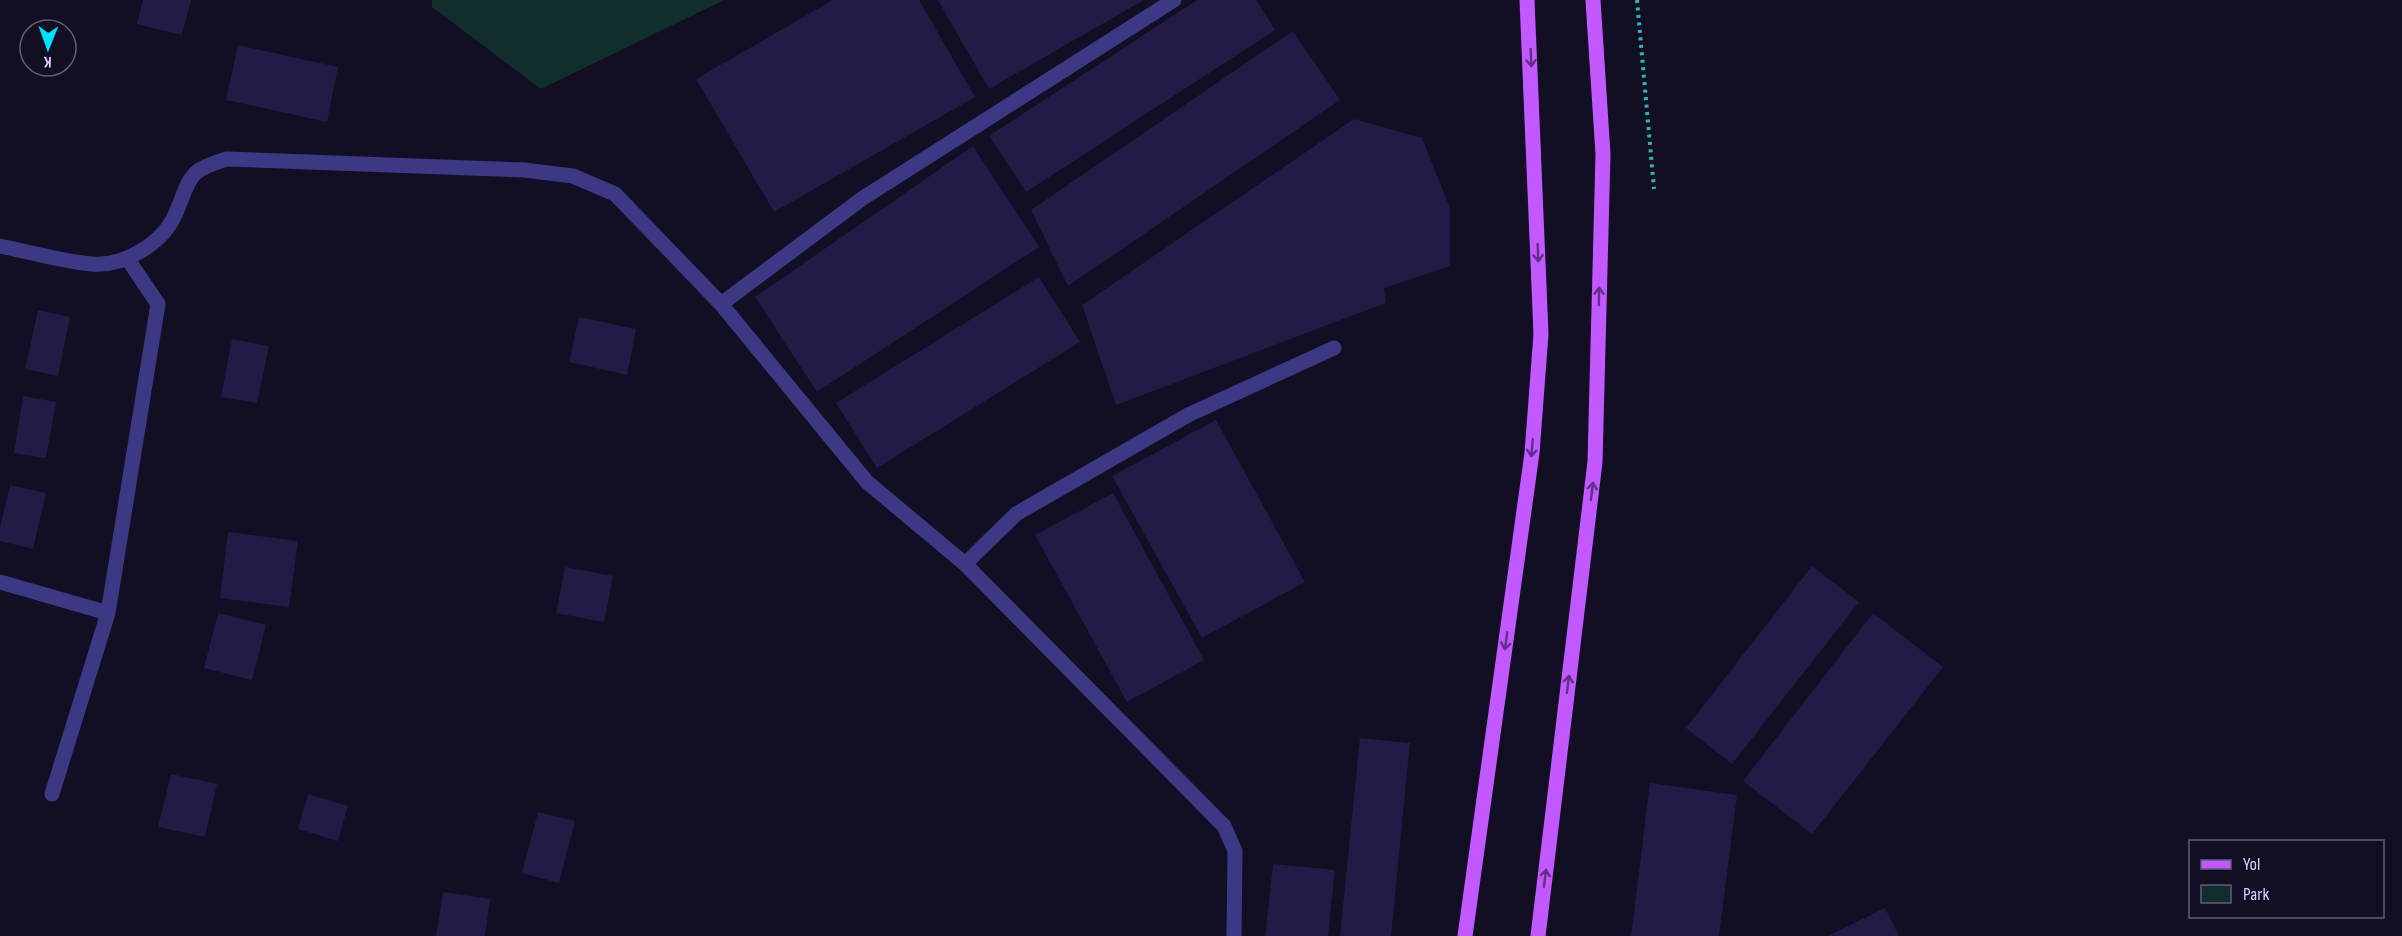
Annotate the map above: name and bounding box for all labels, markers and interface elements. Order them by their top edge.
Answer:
north arrow [18,18,78,78]
one-way arrow [1525,48,1536,68]
text: K [44,52,52,71]
one-way arrow [1533,243,1544,263]
one-way arrow [1594,287,1605,307]
one-way arrow [1526,437,1537,457]
one-way arrow [1587,481,1598,501]
one-way arrow [1500,631,1511,650]
one-way arrow [1563,675,1574,695]
legend [2189,840,2384,918]
text: Yol [2243,854,2260,875]
one-way arrow [1540,869,1551,888]
text: Park [2243,884,2269,905]

